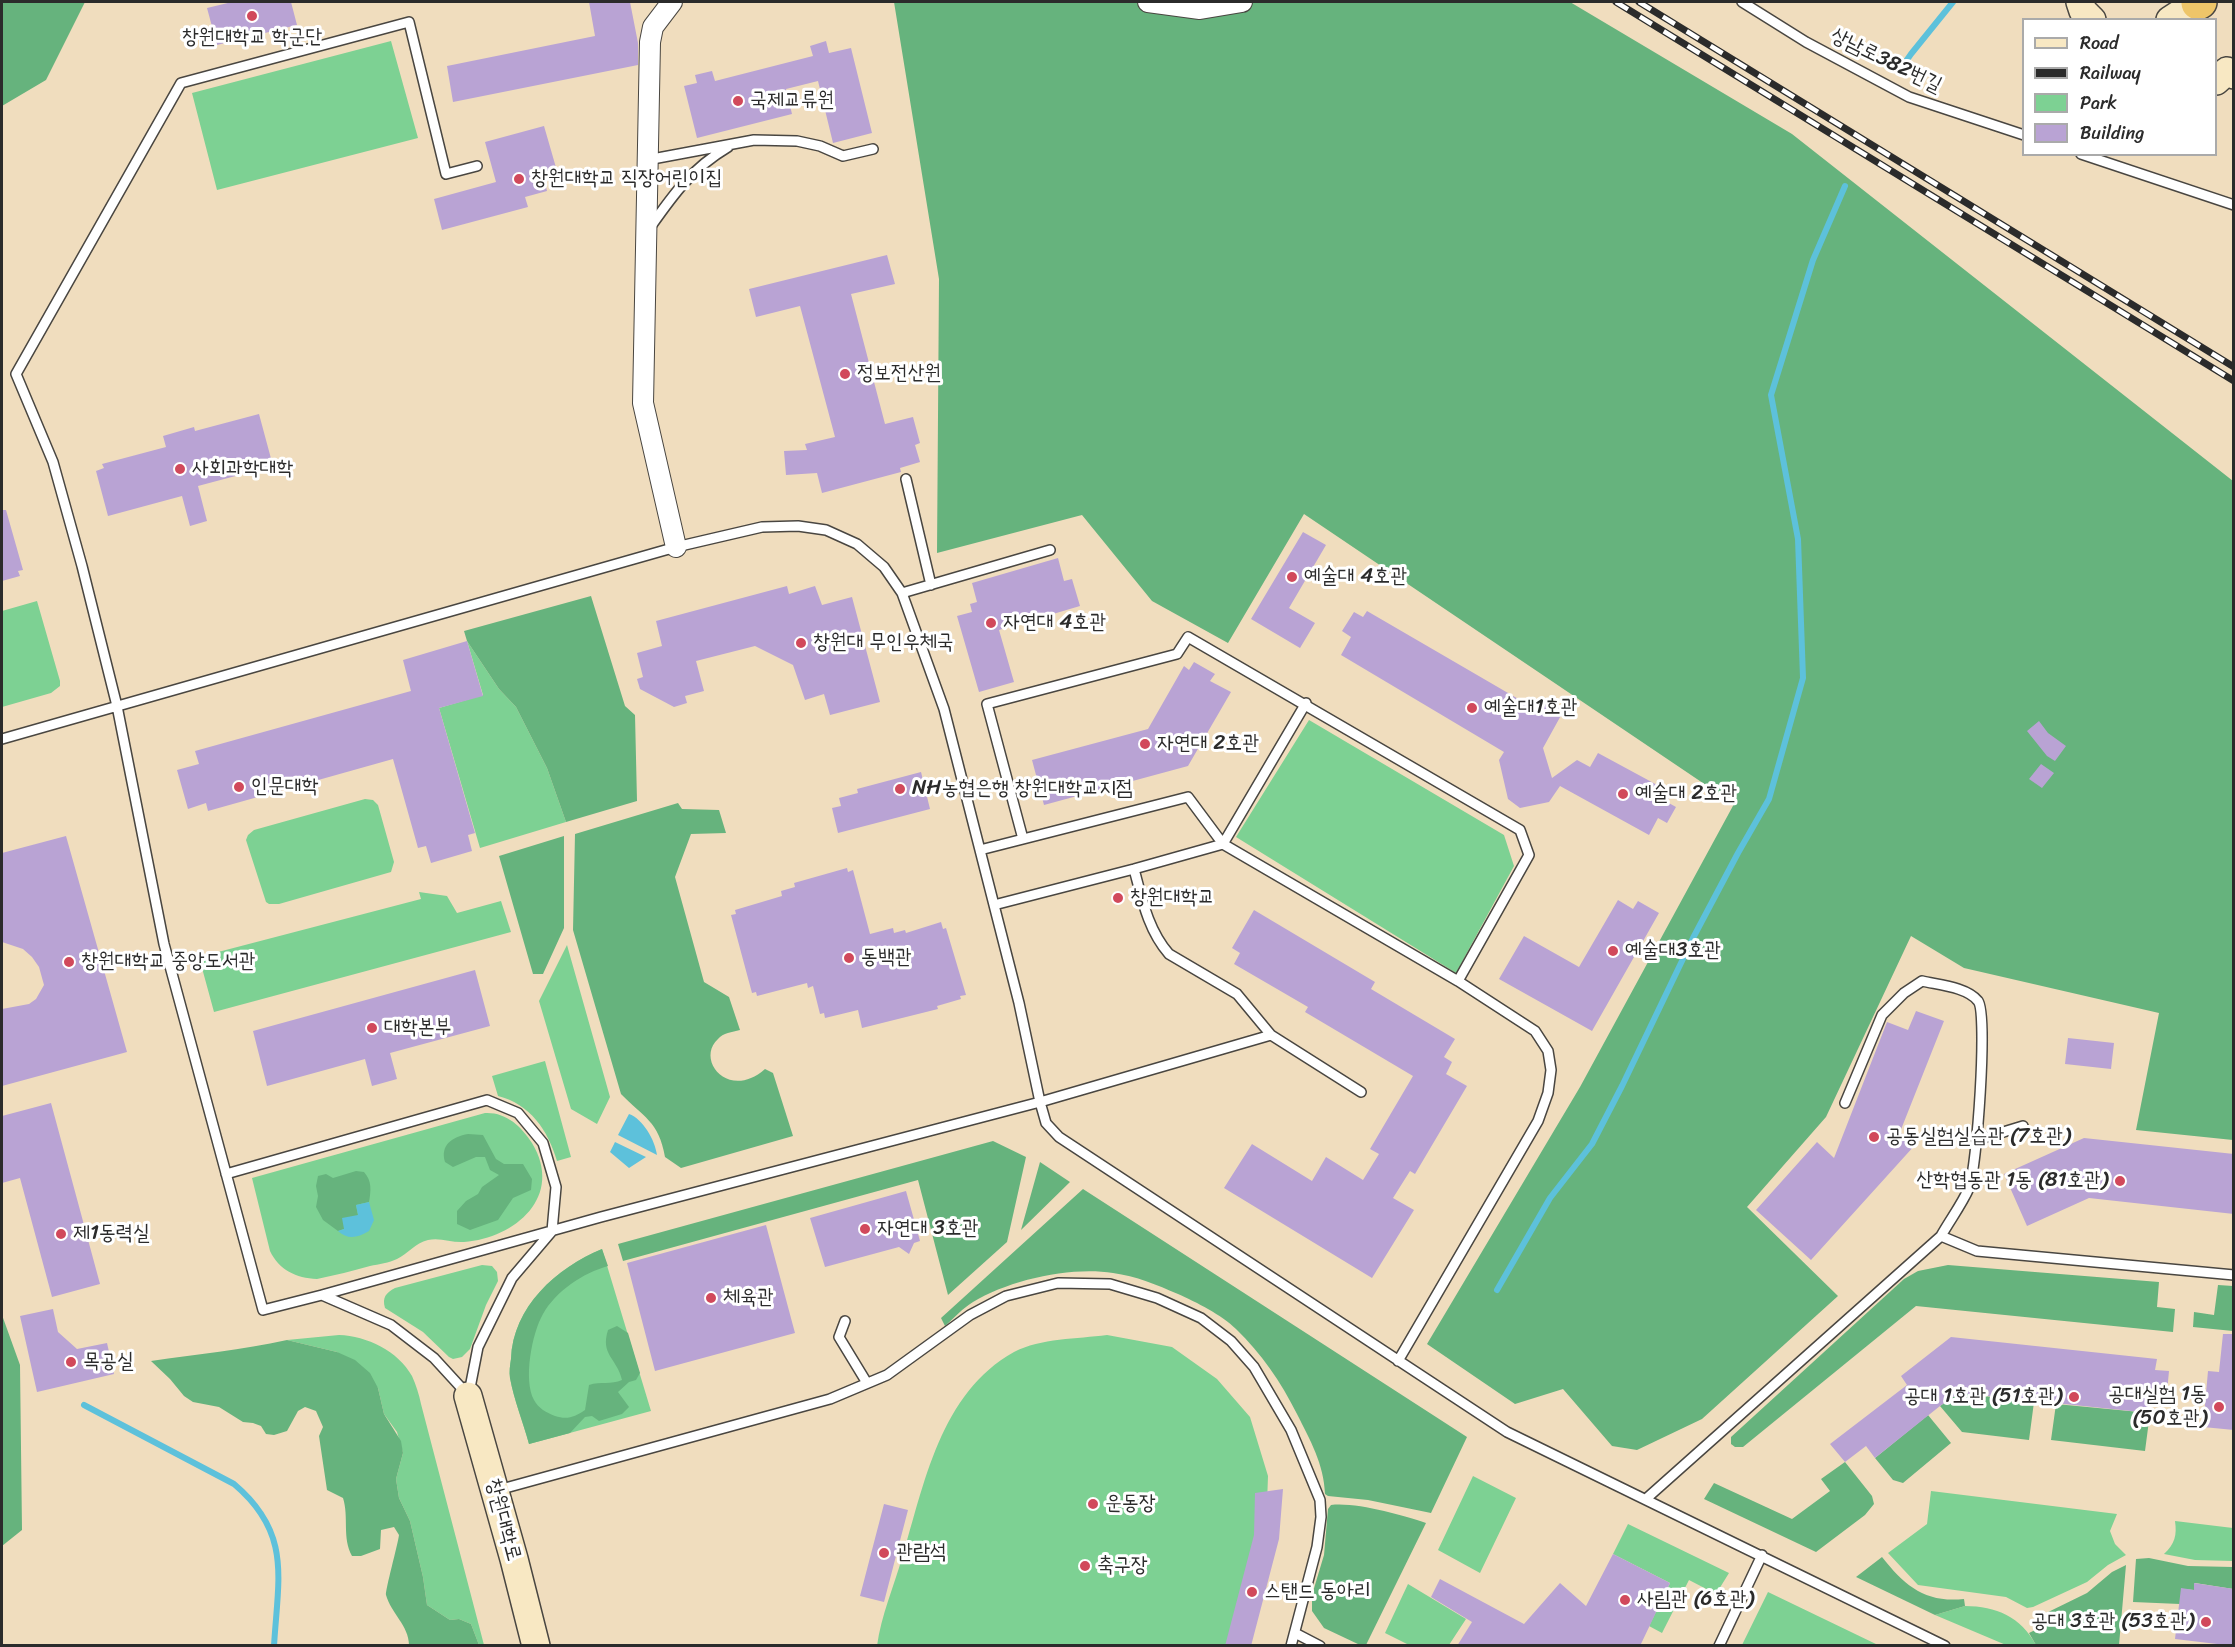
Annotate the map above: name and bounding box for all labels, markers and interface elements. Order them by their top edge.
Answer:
marker: 창원대학교 학군단 [245,9,259,23]
legend [2022,18,2217,156]
street label: 상남로382번길 [1826,23,1946,99]
place label: 창원대학교 학군단 [182,25,322,51]
text: Road [2080,27,2119,59]
text: Railway [2080,57,2141,89]
text: Park [2080,87,2117,119]
place label: 국제교류원 [750,88,834,114]
marker: 국제교류원 [731,94,745,108]
text: Building [2080,117,2144,149]
place label: 창원대학교 직장어린이집 [531,166,722,192]
marker: 창원대학교 직장어린이집 [512,172,526,186]
place label: 정보전산원 [857,361,941,387]
marker: 정보전산원 [838,367,852,381]
place label: 사회과학대학 [192,456,293,482]
marker: 사회과학대학 [173,462,187,476]
place label: 예술대 4호관 [1304,564,1407,590]
marker: 예술대 4호관 [1285,570,1299,584]
place label: 자연대 4호관 [1003,610,1106,636]
marker: 자연대 4호관 [984,616,998,630]
place label: 창원대 무인우체국 [813,630,954,656]
marker: 창원대 무인우체국 [794,636,808,650]
place label: 예술대1호관 [1484,695,1578,721]
marker: 예술대1호관 [1465,701,1479,715]
place label: 자연대 2호관 [1157,731,1259,757]
marker: 자연대 2호관 [1138,737,1152,751]
place label: 인문대학 [251,774,319,800]
place label: NH농협은행 창원대학교지점 [912,776,1133,802]
marker: 인문대학 [232,780,246,794]
place label: 예술대 2호관 [1635,781,1737,807]
marker: NH농협은행 창원대학교지점 [893,782,907,796]
marker: 예술대 2호관 [1616,787,1630,801]
place label: 창원대학교 [1130,885,1214,911]
marker: 창원대학교 [1111,891,1125,905]
place label: 예술대3호관 [1625,938,1721,964]
marker: 예술대3호관 [1606,944,1620,958]
place label: 동백관 [861,945,912,971]
place label: 창원대학교 중앙도서관 [81,949,255,975]
marker: 동백관 [842,951,856,965]
marker: 창원대학교 중앙도서관 [62,955,76,969]
place label: 대학본부 [384,1015,452,1041]
marker: 대학본부 [365,1021,379,1035]
place label: 공동실험실습관 (7호관) [1886,1124,2070,1150]
marker: 공동실험실습관 (7호관) [1867,1130,1881,1144]
place label: 산학협동관 1동 (81호관) [1916,1168,2108,1194]
marker: 산학협동관 1동 (81호관) [2113,1174,2127,1188]
place label: 자연대 3호관 [877,1216,978,1242]
place label: 제1동력실 [73,1221,150,1247]
marker: 자연대 3호관 [858,1222,872,1236]
marker: 제1동력실 [54,1227,68,1241]
place label: 체육관 [723,1285,774,1311]
marker: 체육관 [704,1291,718,1305]
place label: 목공실 [83,1349,134,1375]
marker: 목공실 [64,1355,78,1369]
place label: 공대실험 1동 (50호관) [2108,1382,2207,1432]
place label: 공대 1호관 (51호관) [1904,1384,2062,1410]
marker: 공대 1호관 (51호관) [2067,1390,2081,1404]
marker: 공대실험 1동 (50호관) [2212,1400,2226,1414]
street label: 창원대학로 [480,1476,526,1564]
place label: 운동장 [1105,1491,1156,1517]
marker: 운동장 [1086,1497,1100,1511]
place label: 관람석 [896,1540,947,1566]
marker: 관람석 [877,1546,891,1560]
place label: 축구장 [1097,1553,1148,1579]
marker: 축구장 [1078,1559,1092,1573]
place label: 스탠드 동아리 [1264,1579,1371,1605]
marker: 스탠드 동아리 [1245,1585,1259,1599]
place label: 사림관 (6호관) [1637,1587,1754,1613]
marker: 사림관 (6호관) [1618,1593,1632,1607]
place label: 공대 3호관 (53호관) [2031,1609,2194,1635]
marker: 공대 3호관 (53호관) [2199,1615,2213,1629]

